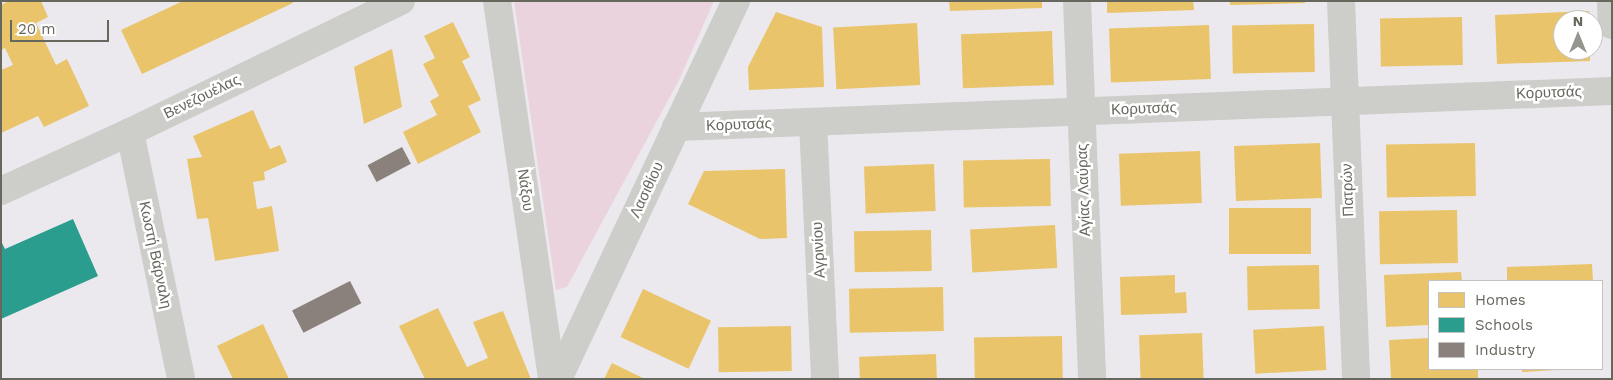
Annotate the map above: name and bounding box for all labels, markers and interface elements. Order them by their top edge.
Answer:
scale bar [12,10,111,42]
north arrow [1553,10,1603,60]
text: N [1573,13,1583,29]
text: 20 m [18,20,56,38]
street label: Βενεζουέλας [161,71,243,123]
street label: Κορυτσάς [1516,83,1582,103]
street label: Κορυτσάς [1111,99,1177,119]
street label: Κορυτσάς [706,115,772,135]
street label: Αγίας Λαύρας [1073,143,1095,237]
street label: Λασιθίου [626,159,668,221]
street label: Πατρών [1338,163,1358,217]
street label: Νάξου [513,168,537,212]
street label: Κωστή Βάρναλη [135,200,175,310]
street label: Αγρινίου [809,221,829,279]
legend [1428,280,1603,370]
text: Homes [1475,291,1526,309]
text: Schools [1475,316,1533,334]
text: Industry [1475,341,1535,359]

